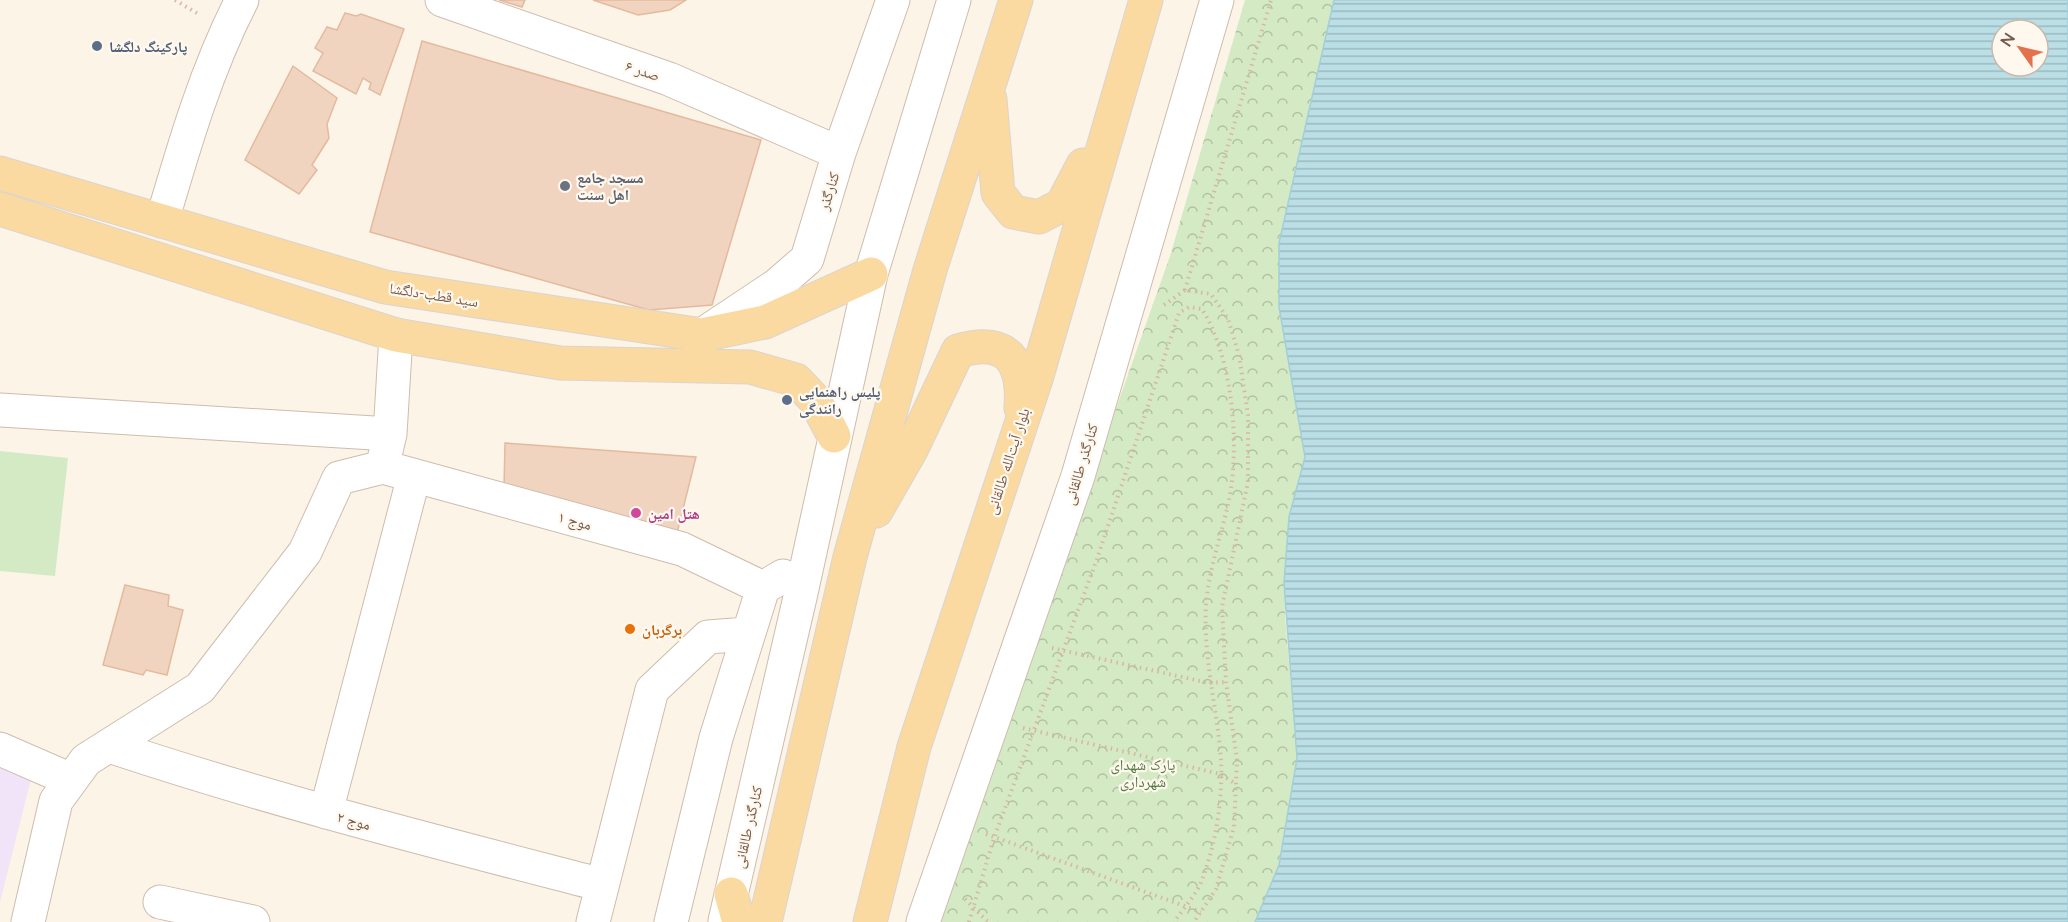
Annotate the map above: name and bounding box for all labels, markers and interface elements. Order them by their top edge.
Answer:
north arrow [1990,18,2050,78]
text: N [1996,29,2018,50]
place label: پارکینگ دلگشا [109,37,187,56]
marker: پارکینگ دلگشا [90,39,104,53]
street label: صدر ۶ [623,56,663,85]
place label: مسجد جامع اهل سنت [577,168,644,204]
street label: کنارگذر [813,170,843,214]
marker: مسجد جامع اهل سنت [558,179,572,193]
street label: سید قطب-دلگشا [388,278,480,310]
place label: پلیس راهنمایی رانندگی [799,382,881,418]
marker: پلیس راهنمایی رانندگی [780,393,794,407]
street label: بلوار آیت‌الله طالقانی [981,405,1035,517]
street label: کنارگذر طالقانی [1059,421,1103,507]
place label: هتل امین [648,504,700,523]
marker: هتل امین [629,506,643,520]
street label: موج ۱ [556,507,594,535]
place label: برگربان [642,620,682,639]
marker: برگربان [623,622,637,636]
park label: پارک شهدای شهرداری [1111,755,1175,792]
street label: کنارگذر طالقانی [729,784,767,870]
street label: موج ۲ [335,807,373,835]

